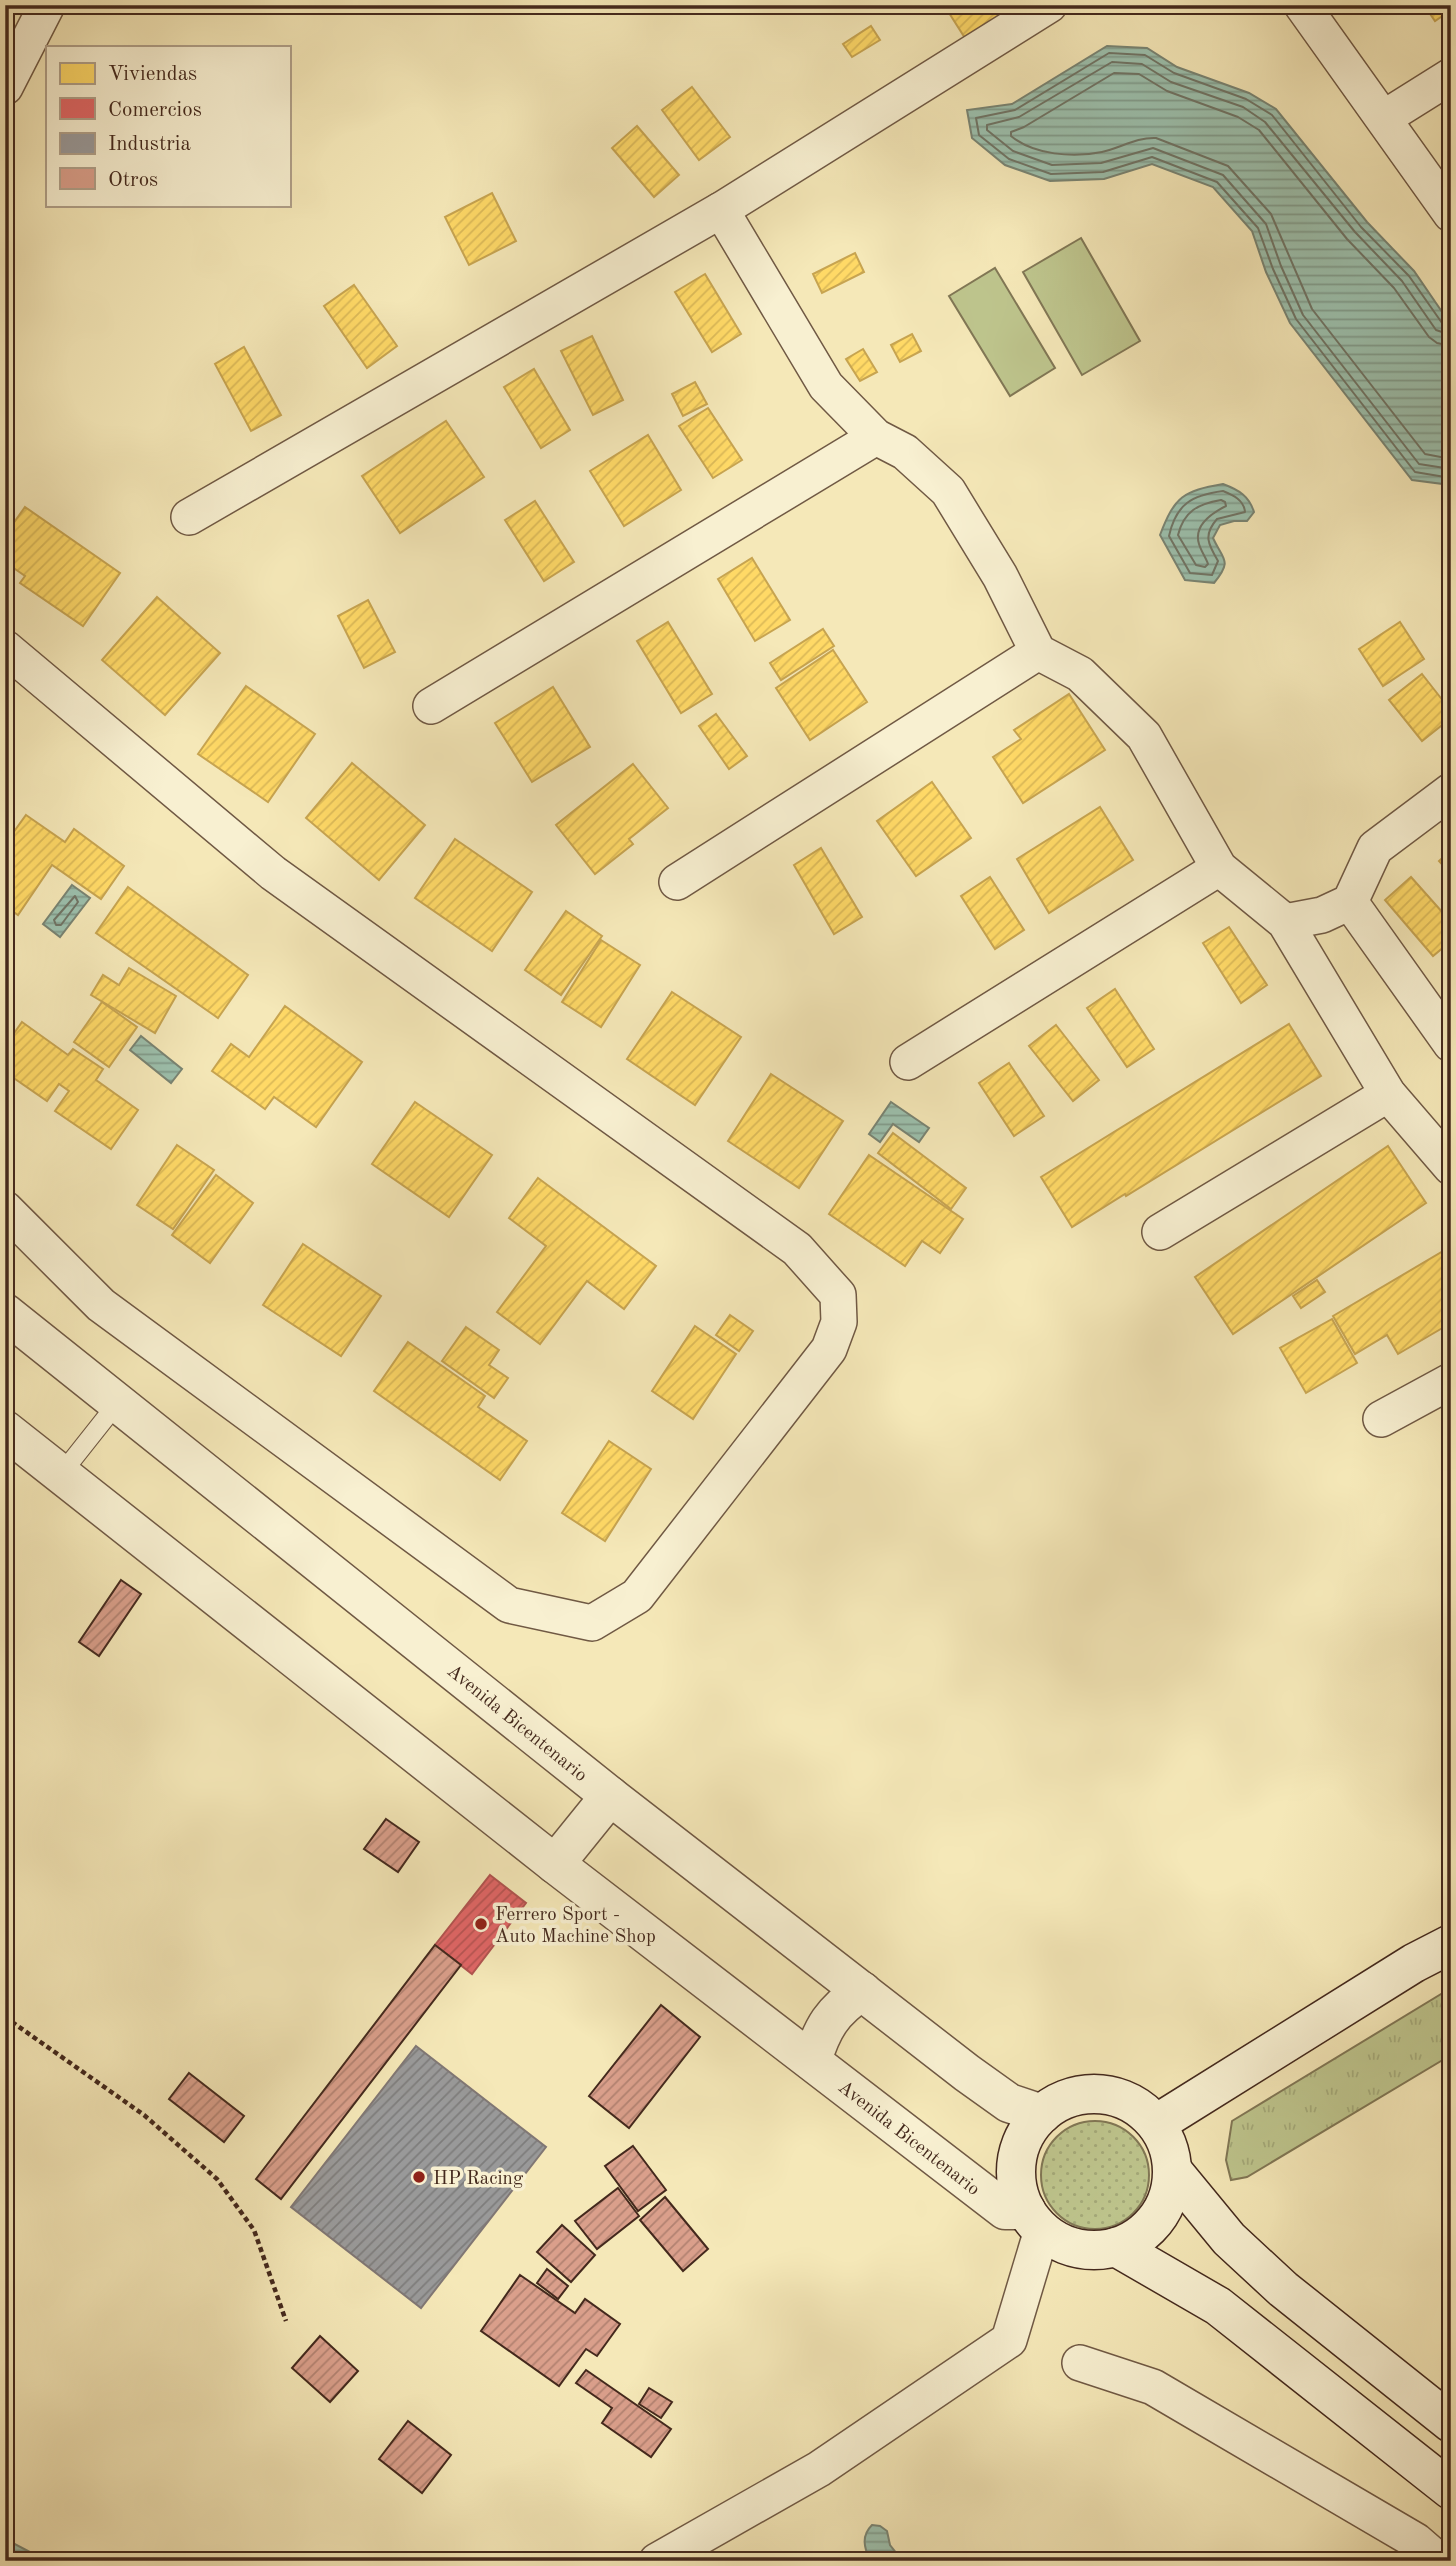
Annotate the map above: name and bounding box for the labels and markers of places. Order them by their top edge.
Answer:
place label: Ferrero Sport - Auto Machine Shop [495,1906,656,1947]
marker: Ferrero Sport - Auto Machine Shop [473,1916,489,1932]
marker: HP Racing [411,2169,427,2185]
place label: HP Racing [433,2170,524,2189]

